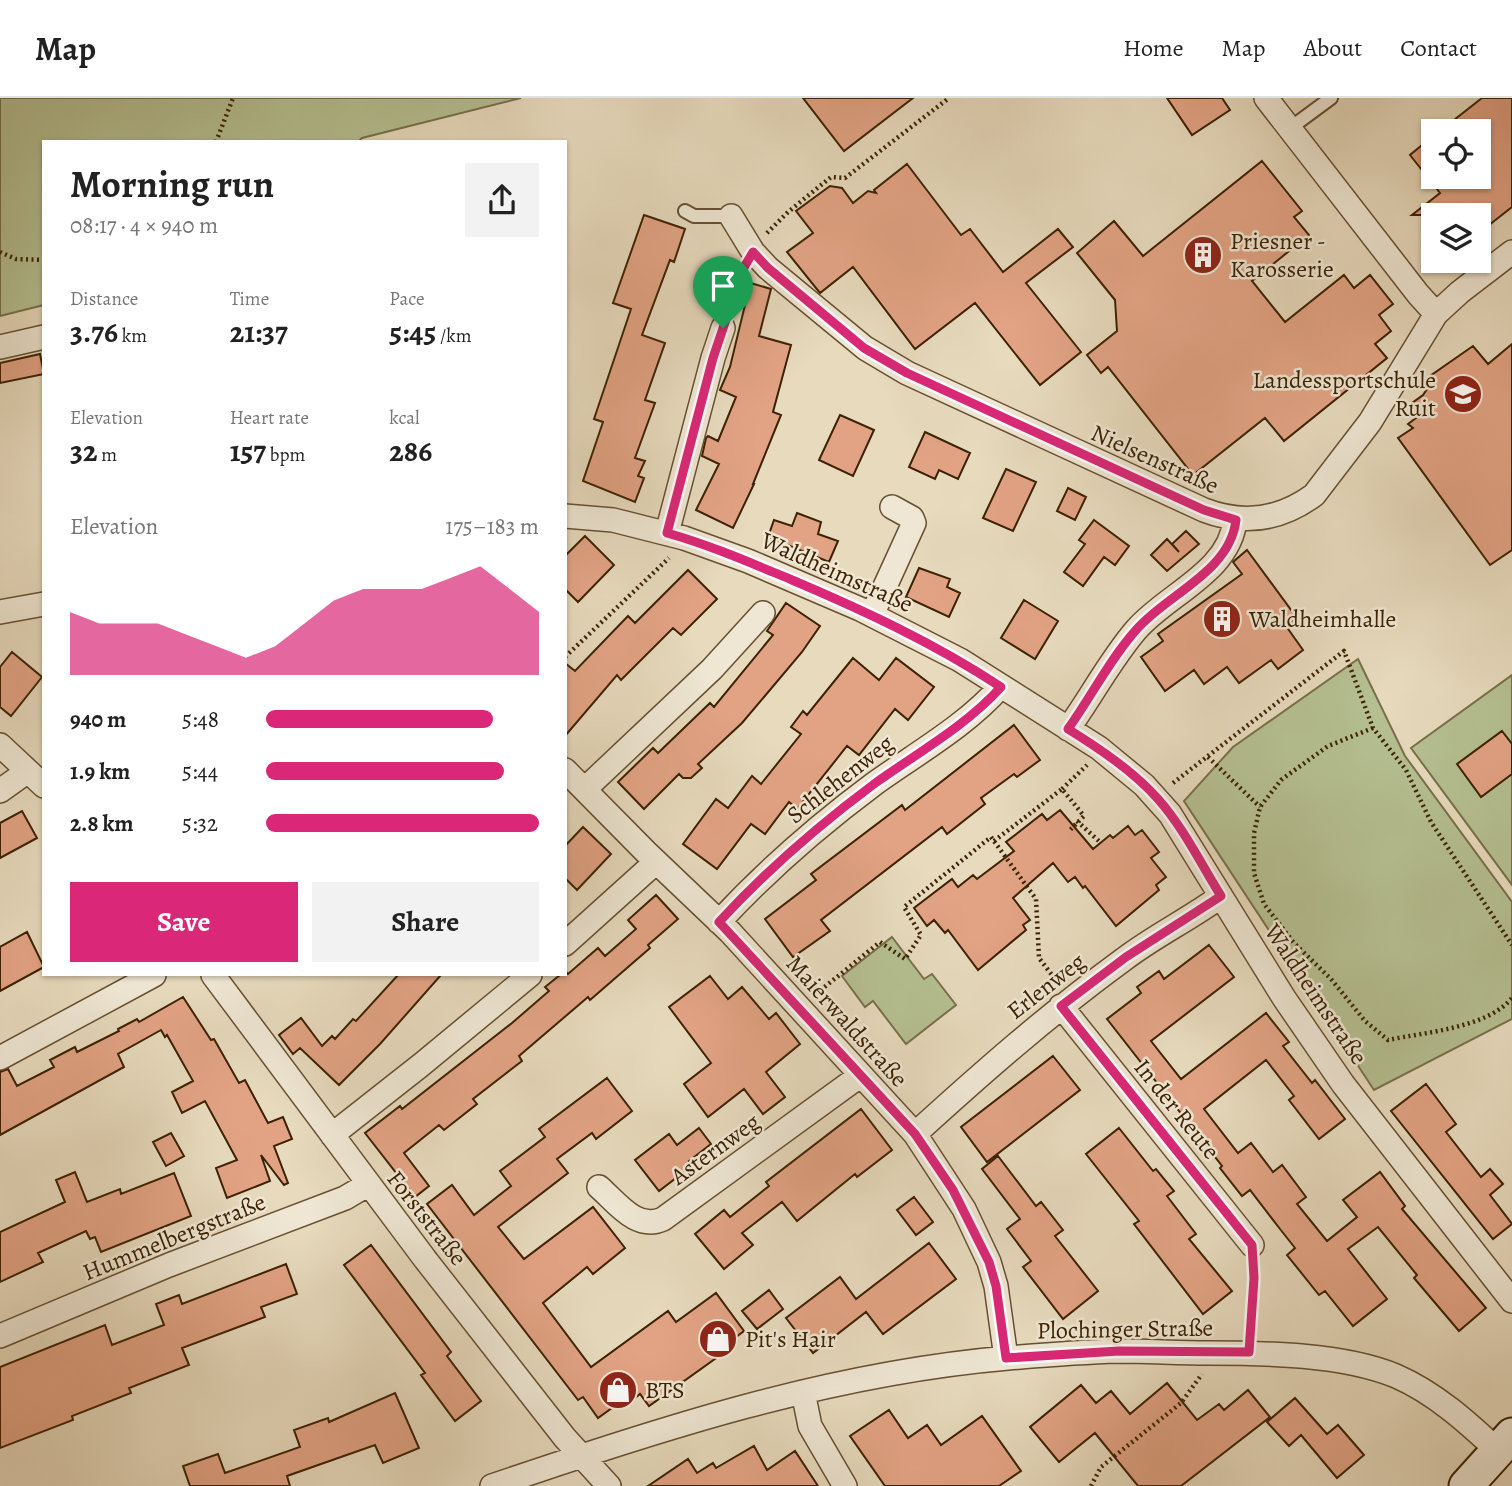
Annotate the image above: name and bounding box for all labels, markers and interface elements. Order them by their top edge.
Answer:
text: Map [35,26,96,71]
text: Home [1123,32,1184,64]
text: Map [1222,32,1266,64]
text: About [1304,32,1362,64]
text: Contact [1400,32,1477,64]
map controls [1421,119,1491,273]
button: locate [1421,119,1491,189]
text: Morning run [70,158,274,210]
button: share [465,163,539,237]
button: layers [1421,203,1491,273]
text: 08:17 · 4 × 940 m [70,210,218,241]
place label: Priesner - Karosserie [1230,225,1334,285]
building icon: Priesner - Karosserie [1182,234,1224,276]
pin [693,256,753,328]
icon: arrive [704,267,742,305]
text: Distance [70,286,138,312]
text: Time [230,286,269,312]
text: Pace [389,286,425,312]
text: 3.76 [70,312,118,352]
text: 21:37 [230,312,288,352]
text: 5:45 [389,312,436,352]
text: km [118,323,147,349]
text: /km [436,323,471,349]
place label: Landessportschule Ruit [1253,364,1436,424]
school or university icon: Landessportschule Ruit [1442,373,1484,415]
text: Elevation [70,405,143,431]
text: Heart rate [230,405,309,431]
text: kcal [389,405,420,431]
street label: Nielsenstraße [1086,417,1224,501]
text: 32 [70,431,97,471]
text: 157 [230,431,266,471]
text: 286 [389,431,432,471]
text: m [97,442,117,468]
text: bpm [266,442,305,468]
text: Elevation [70,511,158,542]
text: 175–183 m [445,511,539,542]
street label: Waldheimstraße [755,524,918,620]
building icon: Waldheimhalle [1201,598,1243,640]
place label: Waldheimhalle [1248,603,1396,635]
text: 940 m [70,704,126,735]
text: 5:48 [182,704,219,735]
street label: Schlehenweg [780,727,900,831]
text: 1.9 km [70,756,130,787]
text: 5:44 [182,756,218,787]
text: 2.8 km [70,808,134,839]
text: 5:32 [182,808,218,839]
button: Save [70,882,298,962]
button: Share [312,882,539,962]
street label: Waldheimstraße [1257,917,1375,1071]
street label: Erlenweg [1000,945,1092,1027]
street label: Maierwaldstraße [779,948,915,1094]
street label: In der Reute [1127,1052,1227,1166]
street label: Asternweg [663,1106,766,1193]
street label: Forststraße [380,1164,474,1272]
street label: Hummelbergstraße [78,1186,270,1288]
street label: Plochinger Straße [1037,1311,1213,1347]
shop icon: Pit's Hair [697,1318,739,1360]
place label: Pit's Hair [745,1323,836,1355]
shop icon: BTS [597,1369,639,1411]
place label: BTS [645,1374,685,1406]

